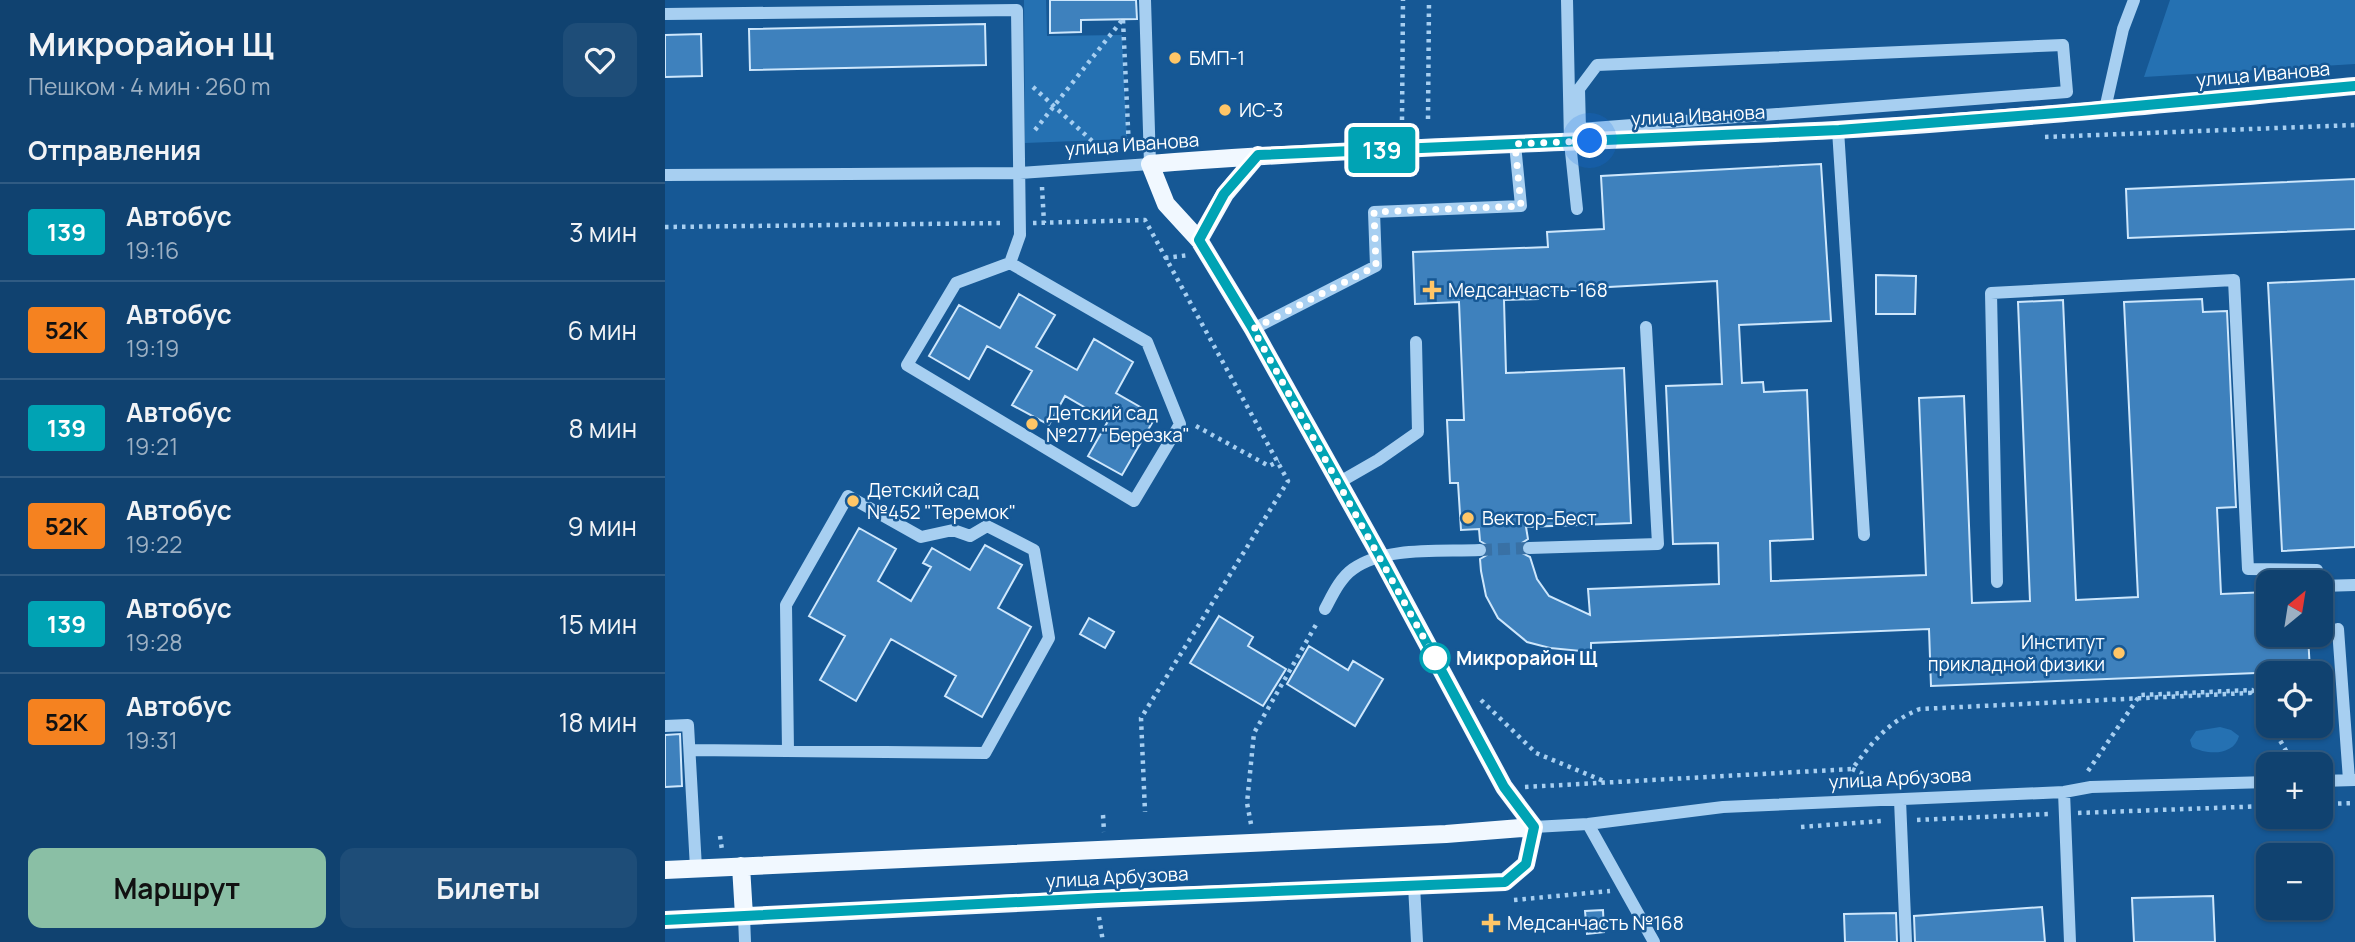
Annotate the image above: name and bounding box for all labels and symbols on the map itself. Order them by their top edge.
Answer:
place label: БМП-1 [1189,45,1245,71]
marker: БМП-1 [1167,50,1183,66]
street label: улица Иванова [2195,55,2331,93]
place label: ИС-3 [1239,97,1283,123]
street label: улица Иванова [1630,99,1766,131]
marker: ИС-3 [1217,102,1233,118]
your location [1572,123,1607,158]
street label: улица Иванова [1064,126,1200,162]
line badge: 139 [1342,127,1422,173]
place label: Медсанчасть-168 [1448,277,1608,303]
marker: Медсанчасть-168 [1422,280,1442,300]
place label: Детский сад №277 "Березка" [1046,400,1190,448]
marker: Детский сад №277 "Березка" [1024,416,1040,432]
place label: Детский сад №452 "Теремок" [867,477,1016,525]
marker: Детский сад №452 "Теремок" [845,493,861,509]
place label: Вектор-Бeст [1482,505,1597,531]
marker: Вектор-Бeст [1460,510,1476,526]
north arrow [2256,570,2333,648]
place label: Институт прикладной физики [1928,629,2105,677]
marker: Микрорайон Щ [1420,643,1450,673]
place label: Микрорайон Щ [1456,645,1598,671]
marker: Институт прикладной физики [2111,645,2127,661]
street label: улица Арбузова [1828,761,1972,795]
street label: улица Арбузова [1045,860,1189,894]
place label: Медсанчасть №168 [1507,910,1684,936]
marker: Медсанчасть №168 [1481,913,1501,933]

